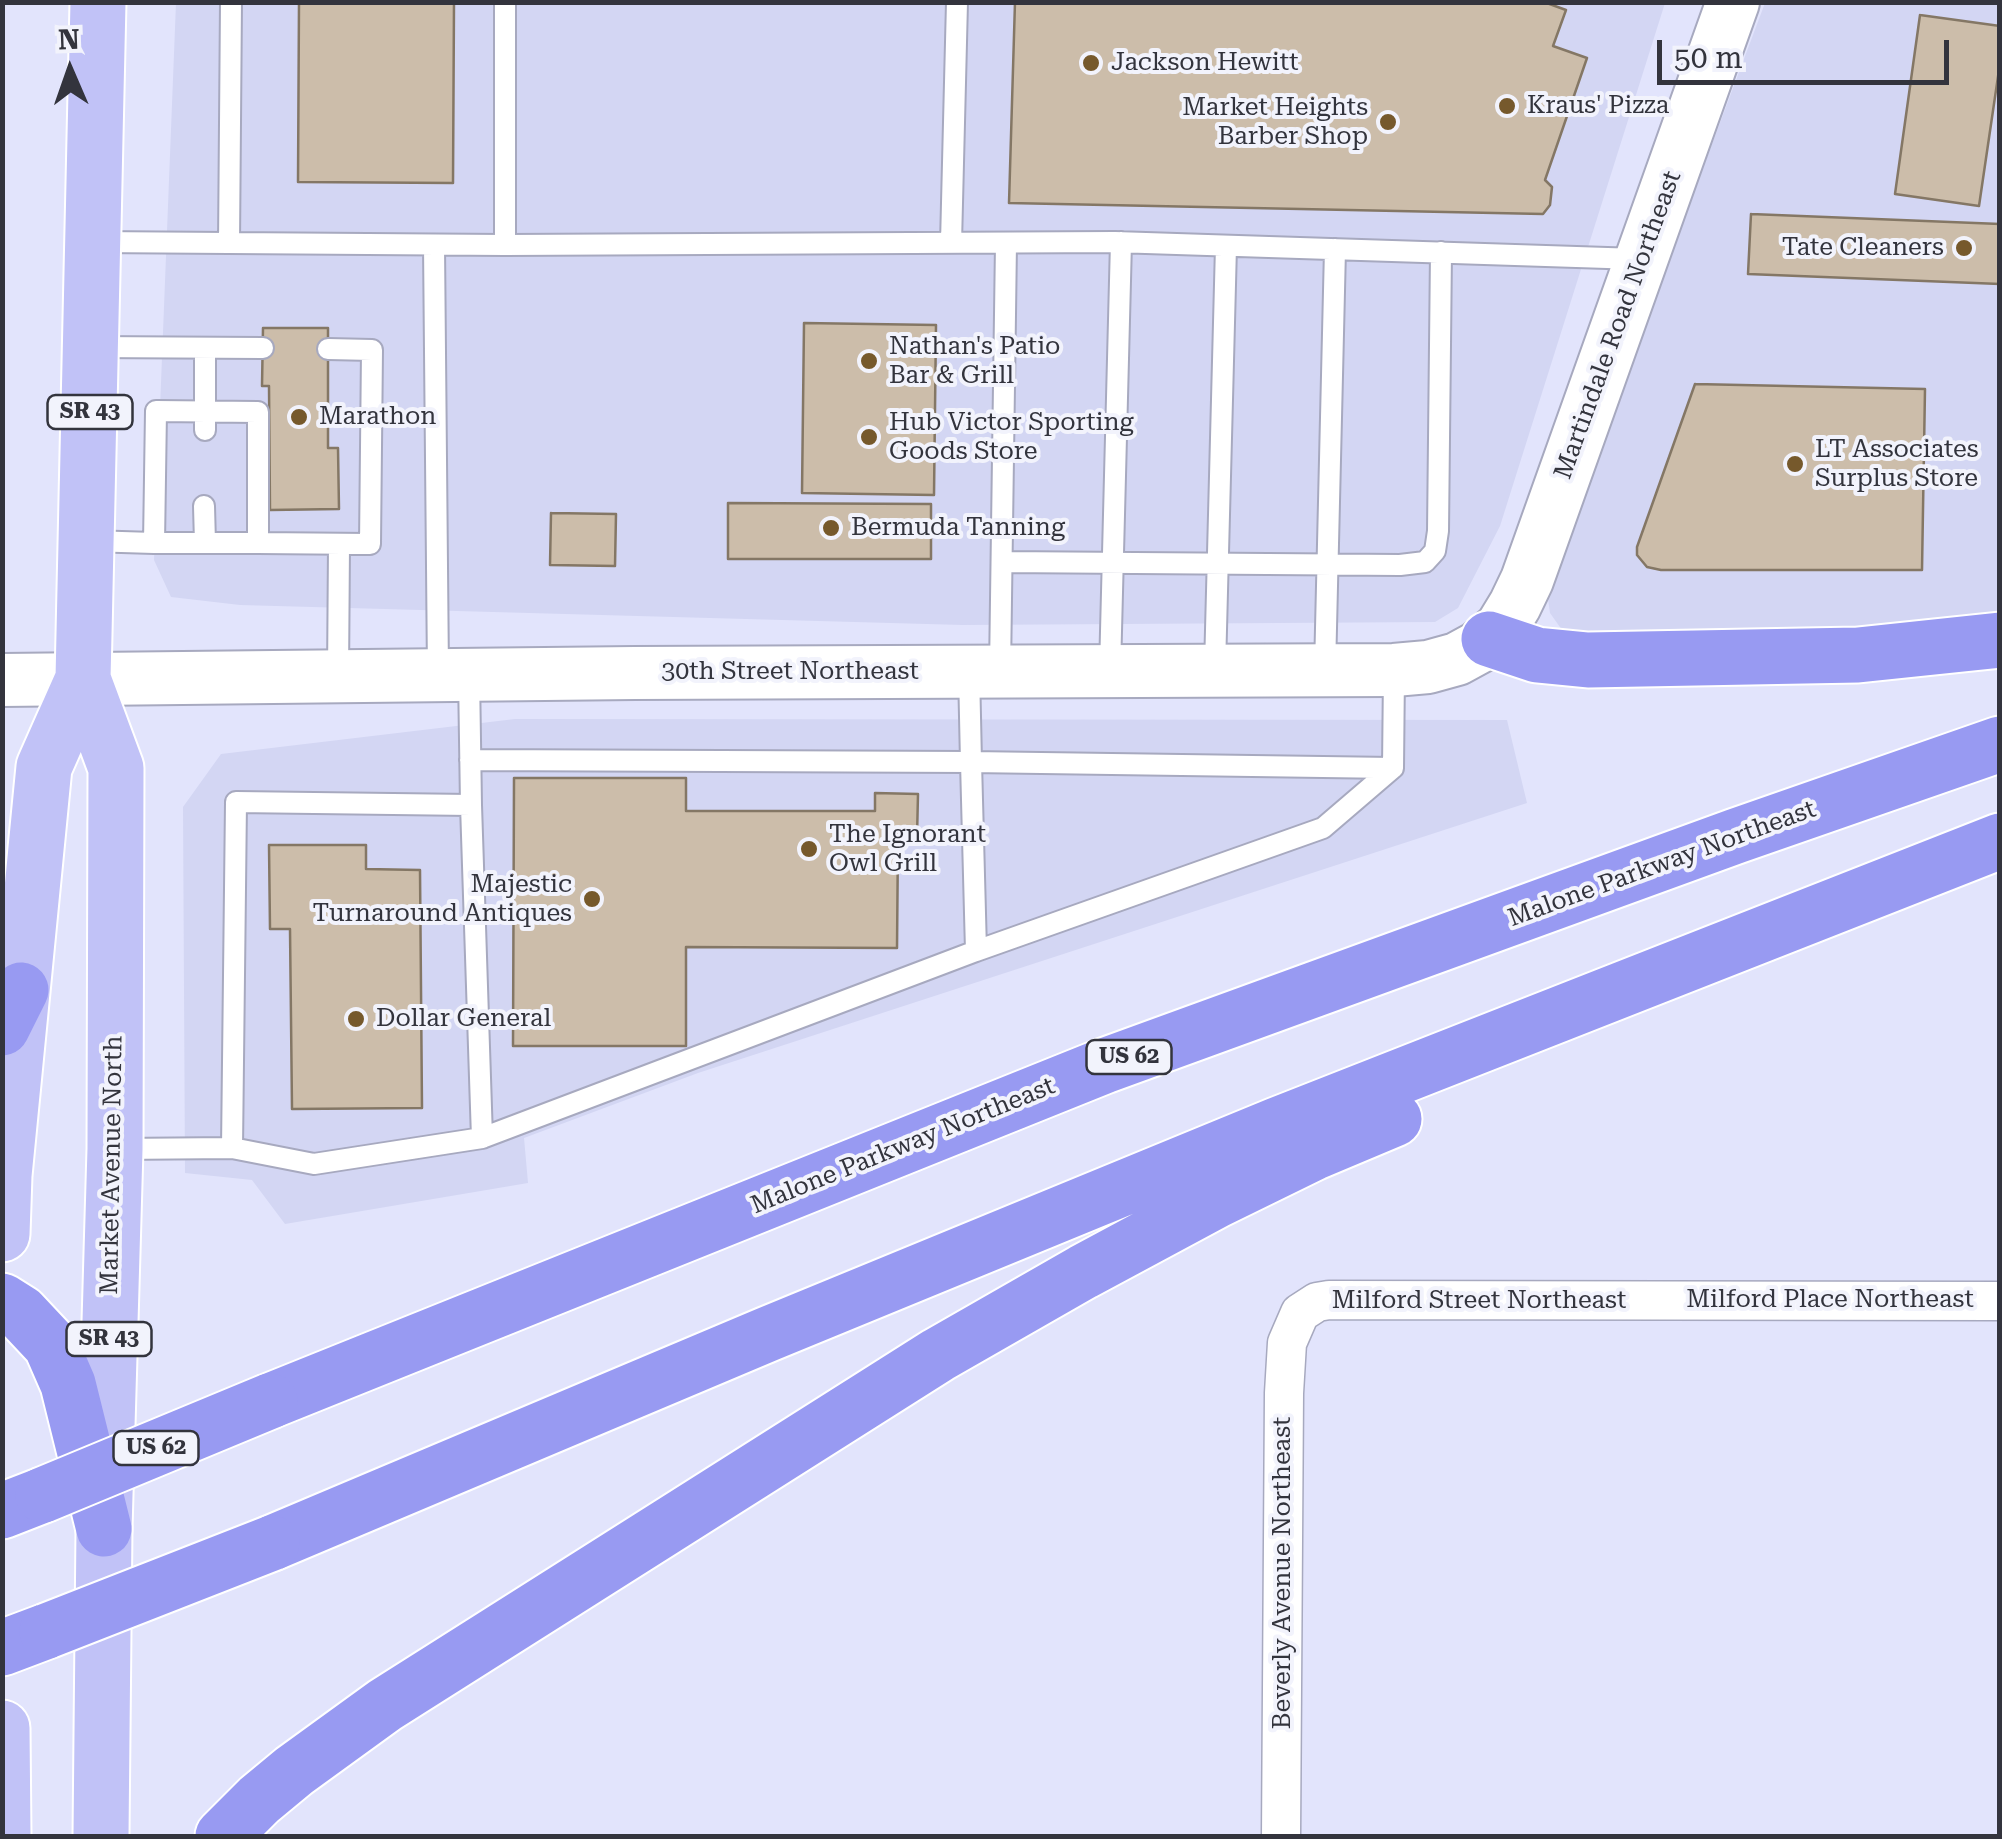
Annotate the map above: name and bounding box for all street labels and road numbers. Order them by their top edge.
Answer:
street label: Martindale Road Northeast [1548,167,1688,483]
road number: SR 43 [48,395,132,429]
street label: 30th Street Northeast [661,657,919,687]
street label: Malone Parkway Northeast [1504,794,1820,934]
street label: Market Avenue North [95,1035,129,1295]
road number: US 62 [1086,1040,1172,1074]
street label: Malone Parkway Northeast [747,1071,1059,1221]
street label: Milford Place Northeast [1686,1285,1974,1315]
street label: Milford Street Northeast [1332,1286,1626,1316]
road number: SR 43 [66,1322,152,1356]
street label: Beverly Avenue Northeast [1268,1417,1298,1729]
road number: US 62 [114,1431,198,1465]

